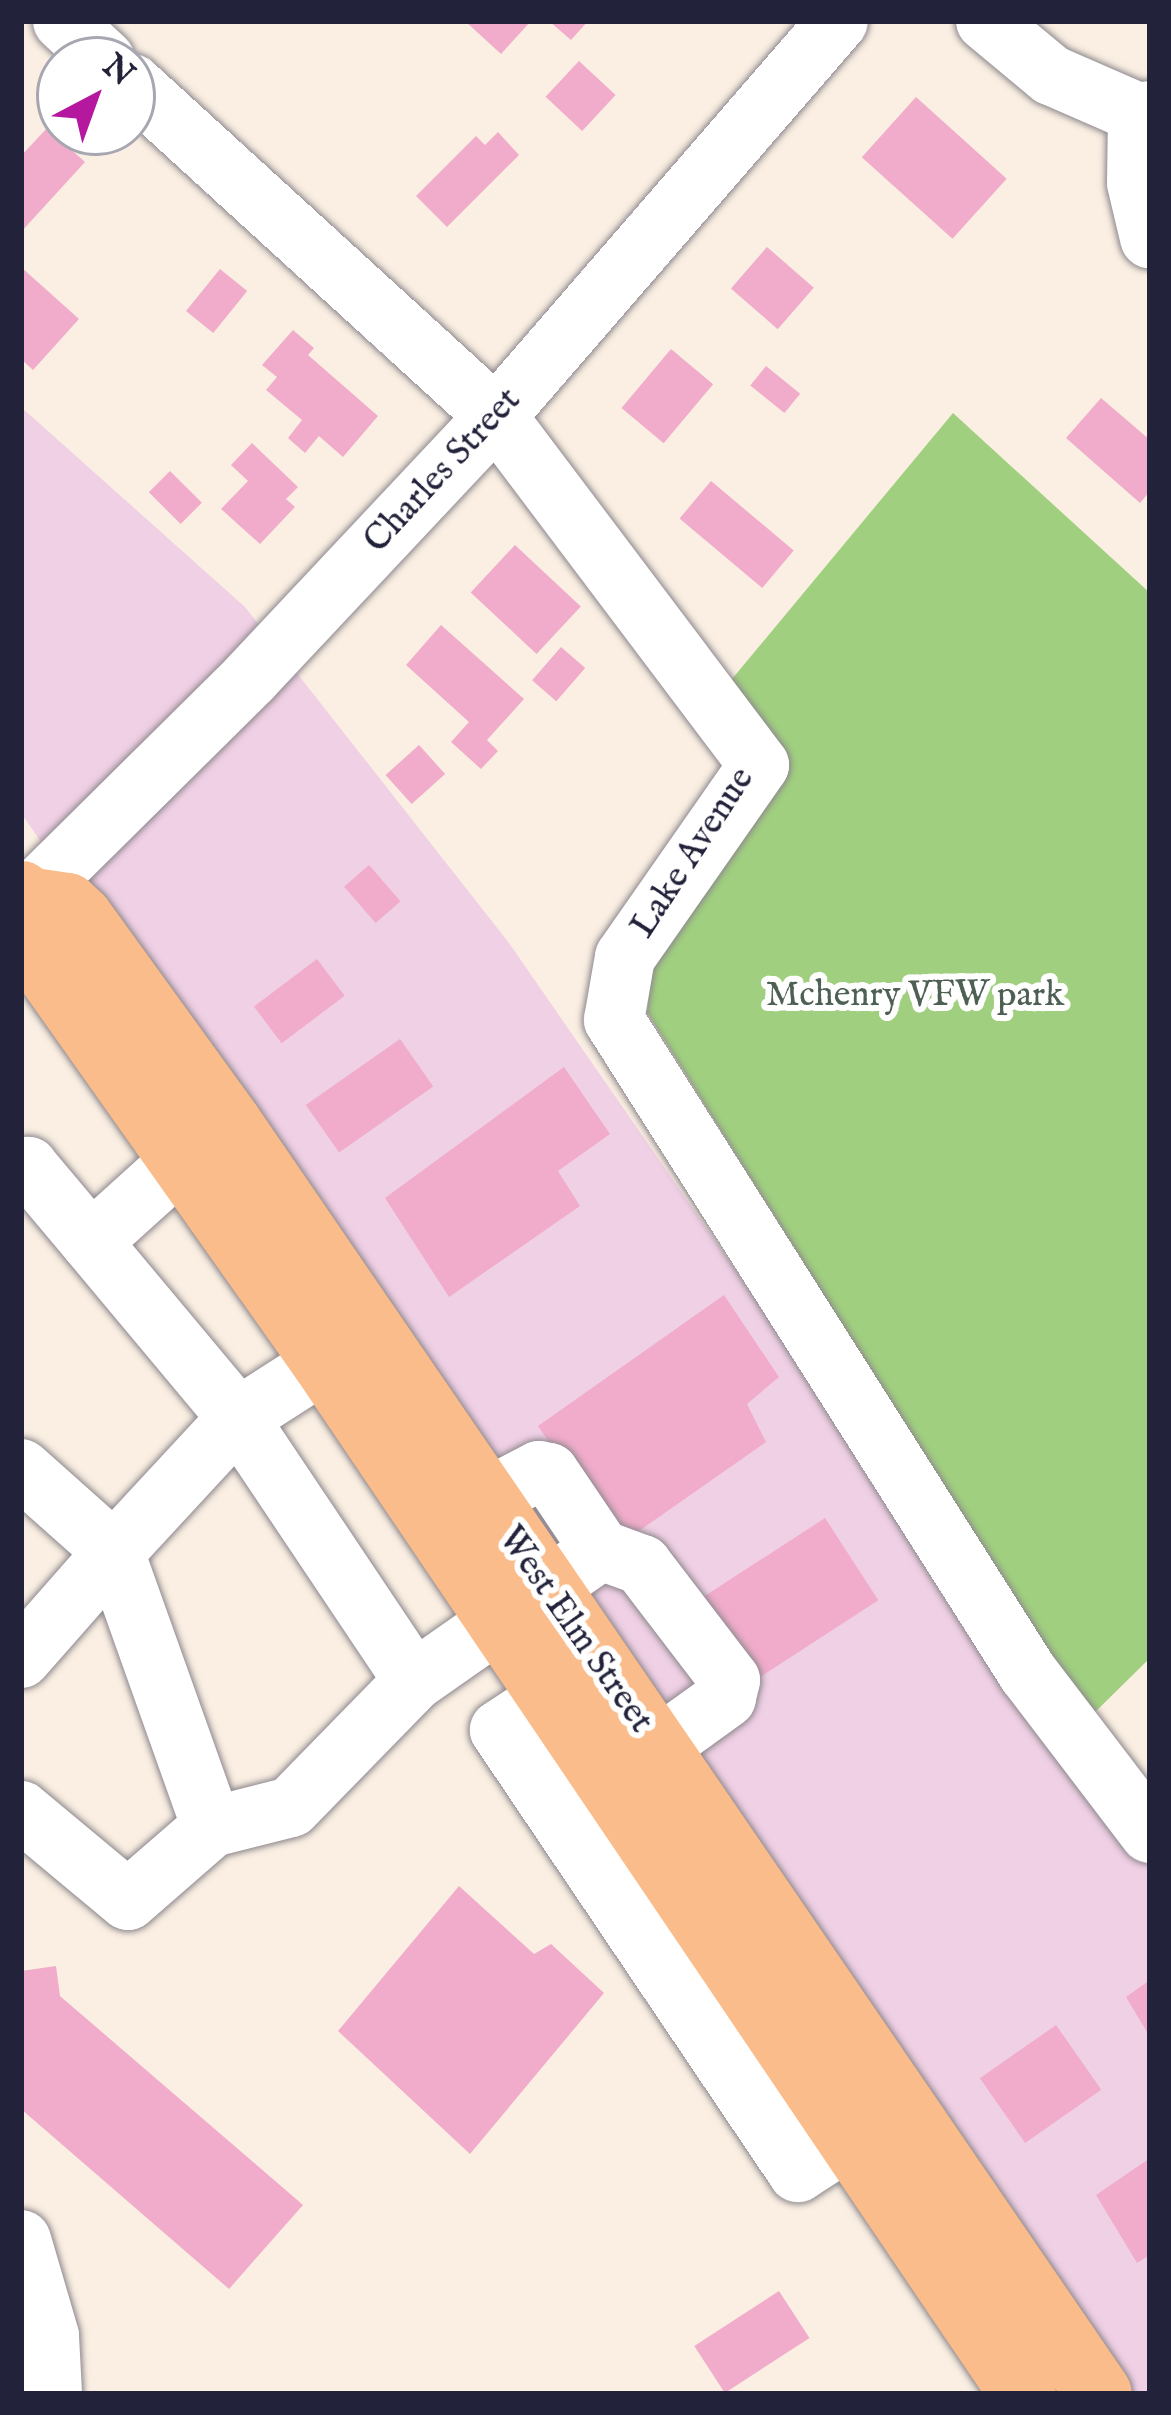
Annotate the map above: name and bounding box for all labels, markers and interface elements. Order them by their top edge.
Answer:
north arrow [36,36,156,156]
text: N [93,46,142,96]
street label: Charles Street [356,380,530,562]
street label: Lake Avenue [622,760,764,946]
park label: Mchenry VFW park [766,974,1064,1018]
street label: West Elm Street [488,1519,662,1741]

